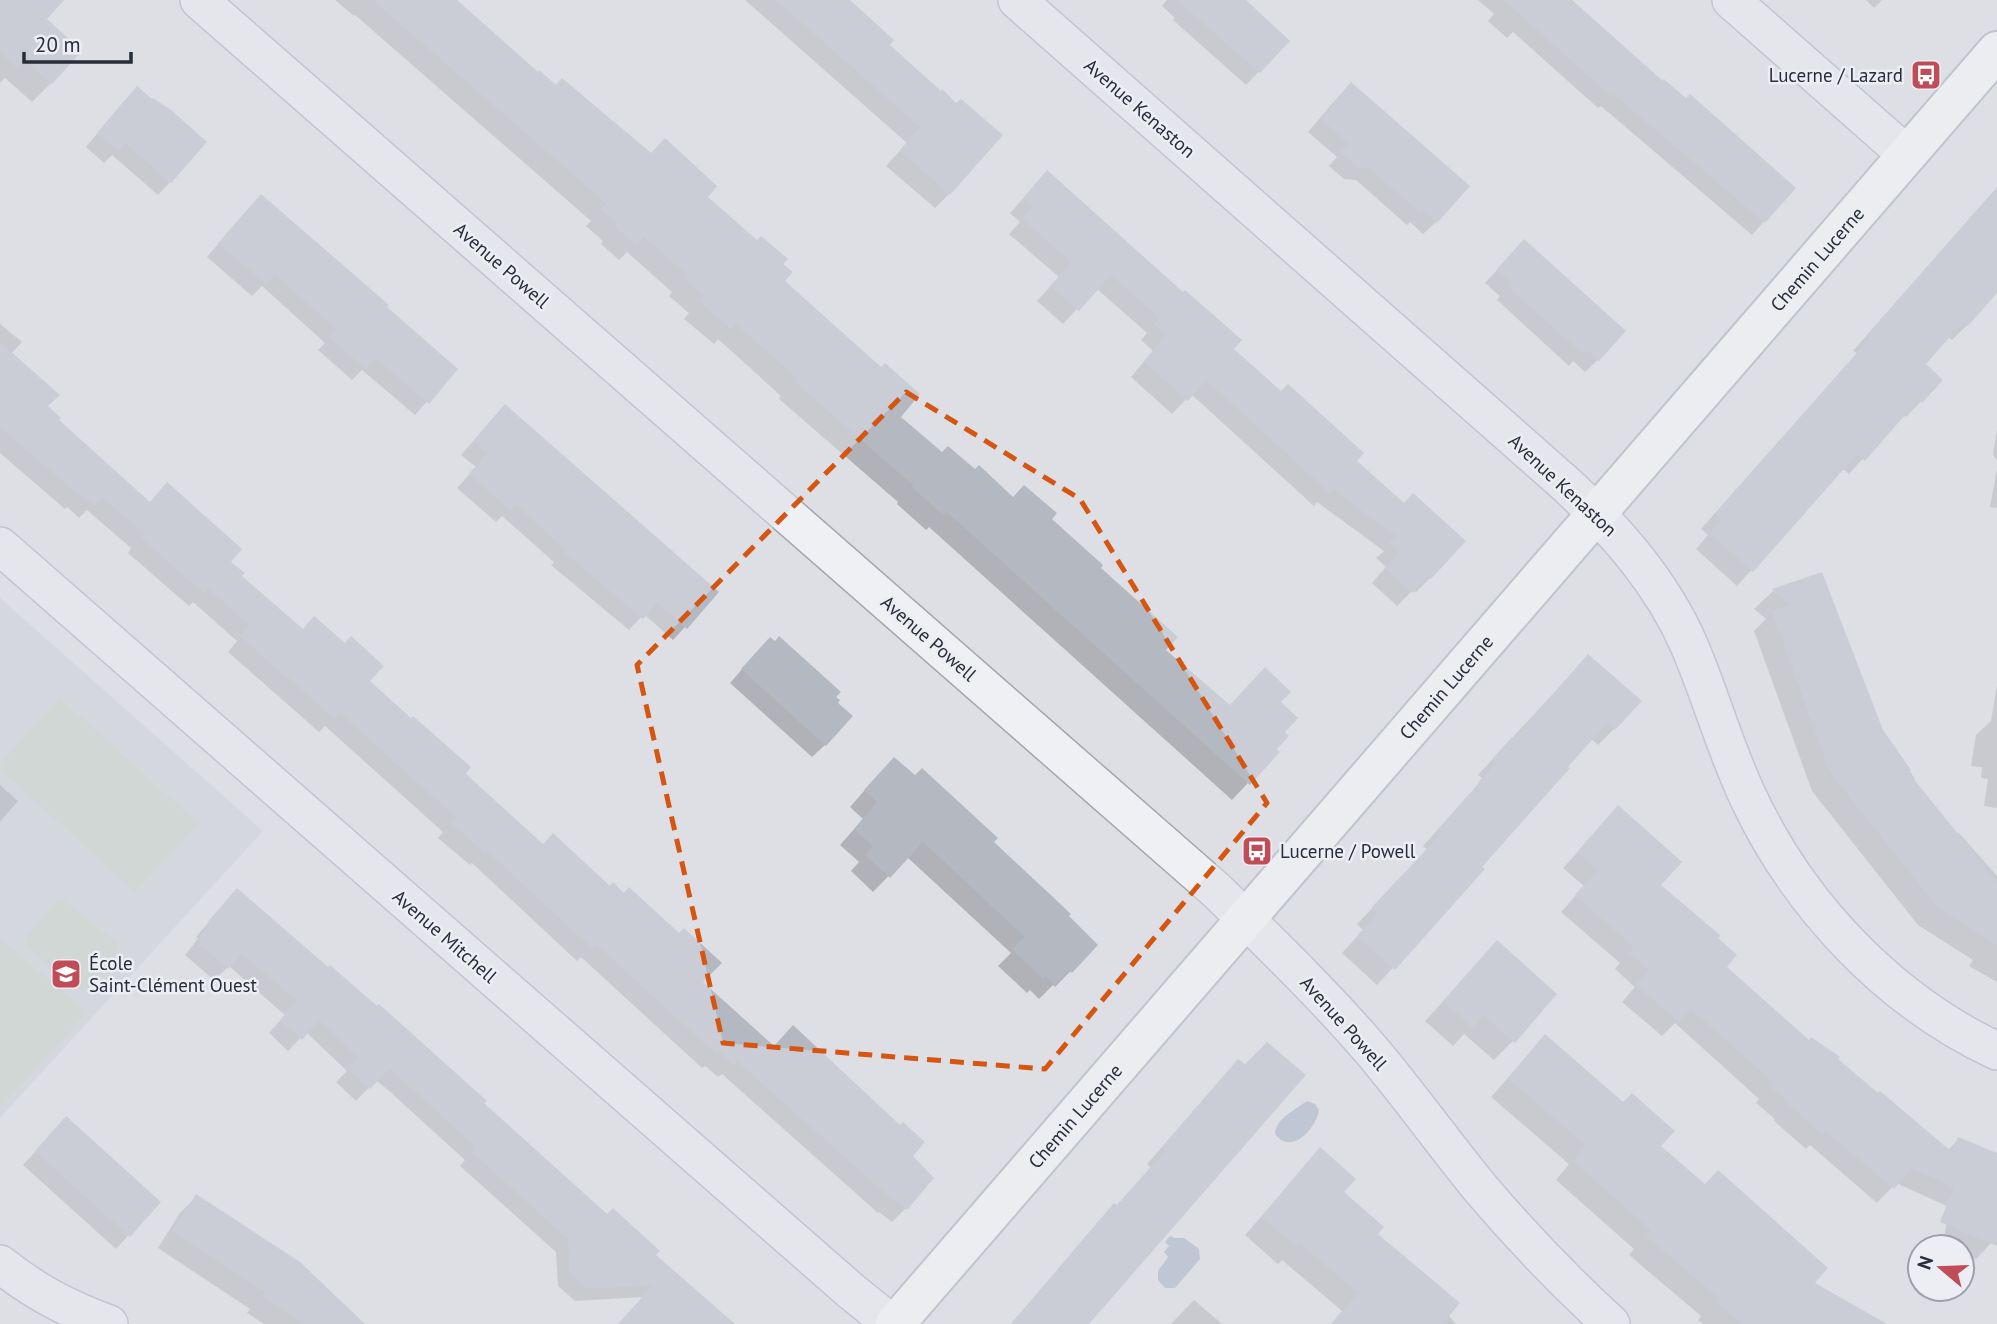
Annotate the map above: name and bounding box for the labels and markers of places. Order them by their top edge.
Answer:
bus stop icon: Lucerne / Lazard [1909,58,1943,92]
place label: Lucerne / Lazard [1769,63,1903,87]
bus stop icon: Lucerne / Powell [1240,834,1274,868]
place label: Lucerne / Powell [1280,839,1416,863]
place label: École Saint-Clément Ouest [89,951,258,997]
school or university icon: École Saint-Clément Ouest [49,957,83,991]

